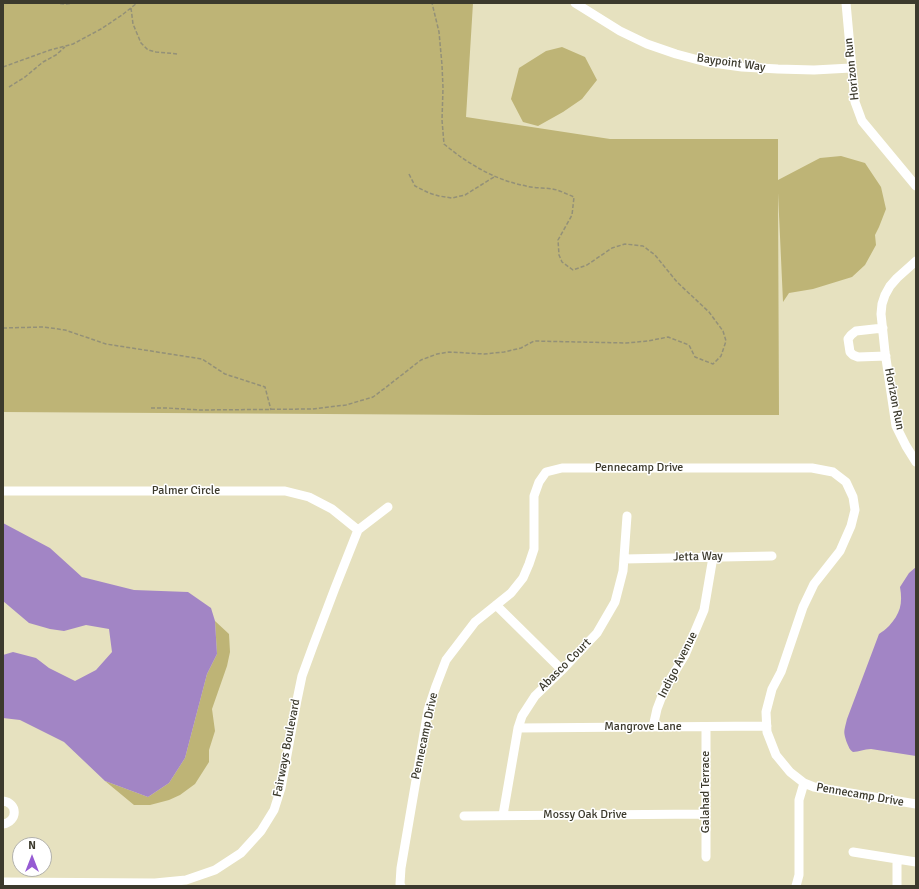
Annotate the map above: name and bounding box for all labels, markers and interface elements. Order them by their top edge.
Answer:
street label: Horizon Run [842,37,862,101]
street label: Baypoint Way [696,51,766,75]
street label: Horizon Run [881,367,907,431]
street label: Pennecamp Drive [595,461,683,475]
street label: Palmer Circle [152,484,220,498]
street label: Jetta Way [673,549,723,565]
street label: Indigo Avenue [655,629,701,701]
street label: Abasco Court [536,636,594,694]
street label: Pennecamp Drive [409,691,441,781]
street label: Fairways Boulevard [270,698,304,798]
street label: Mangrove Lane [604,720,682,734]
street label: Galahad Terrace [699,751,713,833]
street label: Pennecamp Drive [815,780,905,810]
street label: Mossy Oak Drive [543,808,627,822]
north arrow [12,837,52,877]
text: N [28,839,36,852]

